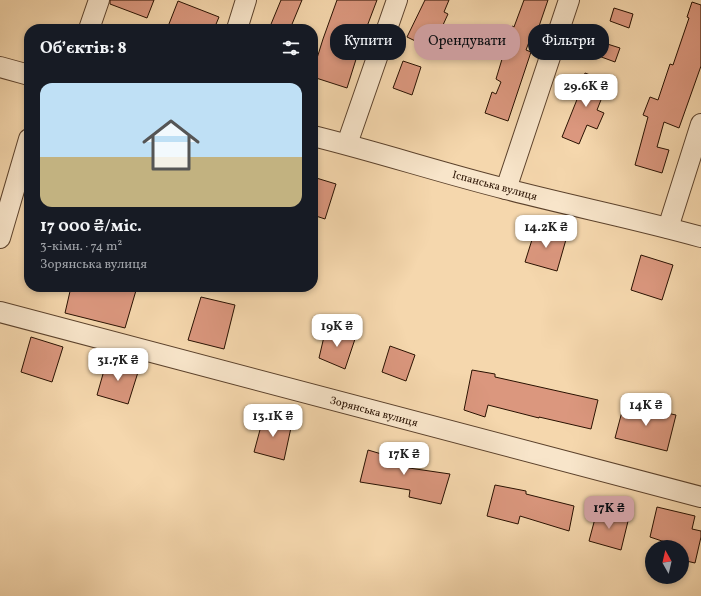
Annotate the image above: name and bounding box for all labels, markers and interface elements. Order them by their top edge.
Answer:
chip: Купити [330,24,406,60]
chip: Орендувати [414,24,520,60]
chip: Фільтри [528,24,609,60]
text: Об’єктів: 8 [40,37,127,60]
icon: filters [280,37,302,59]
pin: 29.6K ₴ [549,74,623,108]
text: 29.6K ₴ [564,78,608,96]
icon: home [135,109,207,181]
street label: Іспанська вулиця [451,168,539,205]
text: 17 000 ₴/міс. [40,215,142,238]
pin: 14.2K ₴ [509,215,583,249]
text: 14.2K ₴ [524,219,568,237]
text: 3-кімн. · 74 m² [40,238,122,256]
text: Зорянська вулиця [40,256,147,274]
pin: 19K ₴ [309,314,365,348]
text: 19K ₴ [321,318,353,336]
pin: 31.7K ₴ [81,348,155,382]
text: 31.7K ₴ [97,352,139,370]
street label: Зорянська вулиця [328,393,420,431]
pin: 14K ₴ [618,393,674,427]
text: 14K ₴ [629,397,663,415]
pin: 13.1K ₴ [236,404,310,438]
text: 13.1K ₴ [253,408,293,426]
pin: 17K ₴ [376,442,432,476]
text: 17K ₴ [388,446,420,464]
pin: 17K ₴ [581,496,637,530]
text: 17K ₴ [593,500,625,518]
north arrow [645,540,689,584]
map controls [645,540,689,584]

